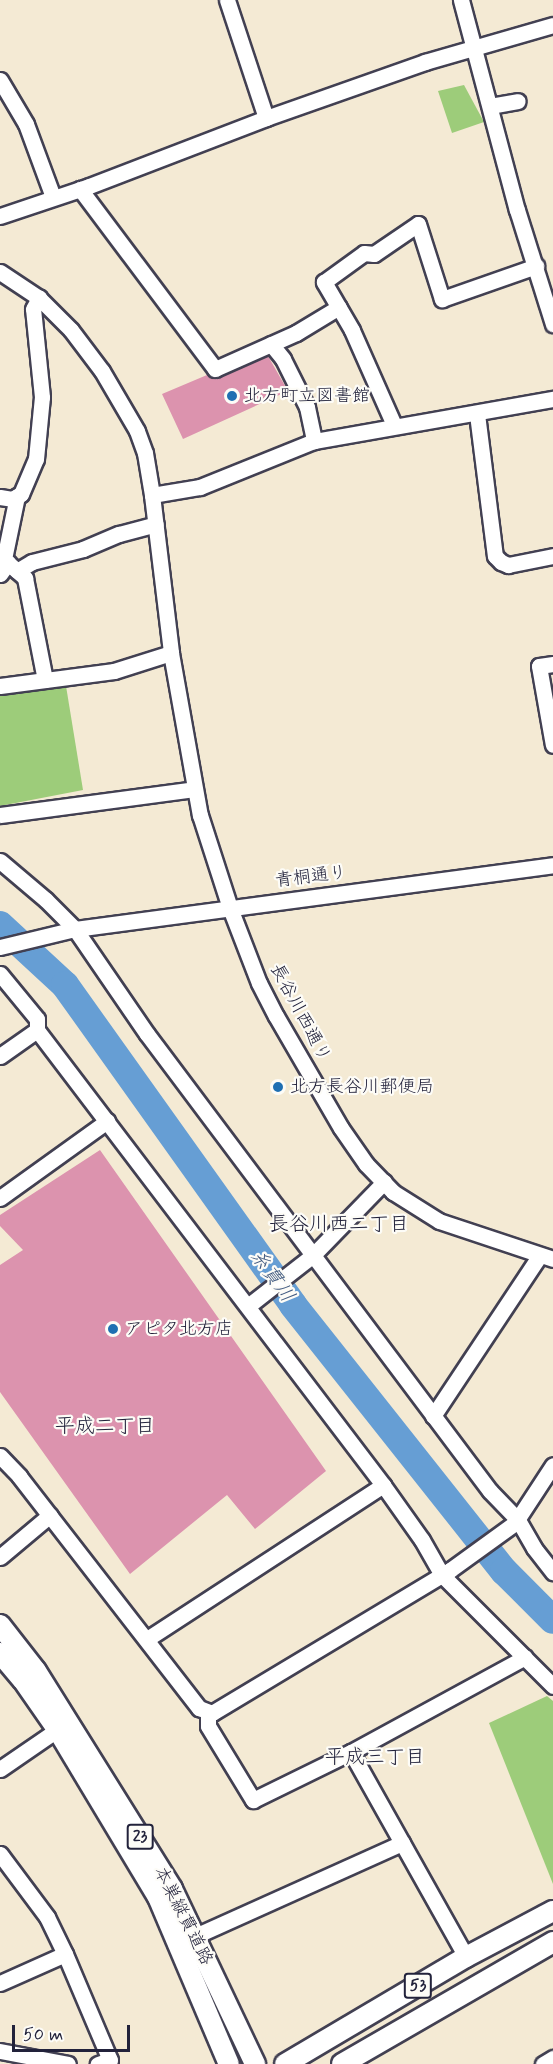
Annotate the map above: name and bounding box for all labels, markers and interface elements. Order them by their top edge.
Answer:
place label: 北方町立図書館 [244,385,370,407]
marker: 北方町立図書館 [225,389,239,403]
street label: 青桐通り [274,862,348,892]
street label: 長谷川西通り [265,960,335,1066]
place label: 北方長谷川郵便局 [290,1076,434,1098]
marker: 北方長谷川郵便局 [271,1080,285,1094]
district label: 長谷川西二丁目 [269,1212,409,1236]
water label: 糸貫川 [245,1245,299,1307]
place label: アピタ北方店 [125,1318,233,1340]
marker: アピタ北方店 [106,1322,120,1336]
district label: 平成二丁目 [55,1414,155,1438]
district label: 平成三丁目 [325,1745,425,1769]
road number: 23 [126,1824,154,1850]
street label: 本巣縦貫道路 [149,1863,217,1969]
road number: 53 [403,1973,433,1999]
scale bar [15,2013,134,2051]
text: 50 m [23,2023,63,2047]

